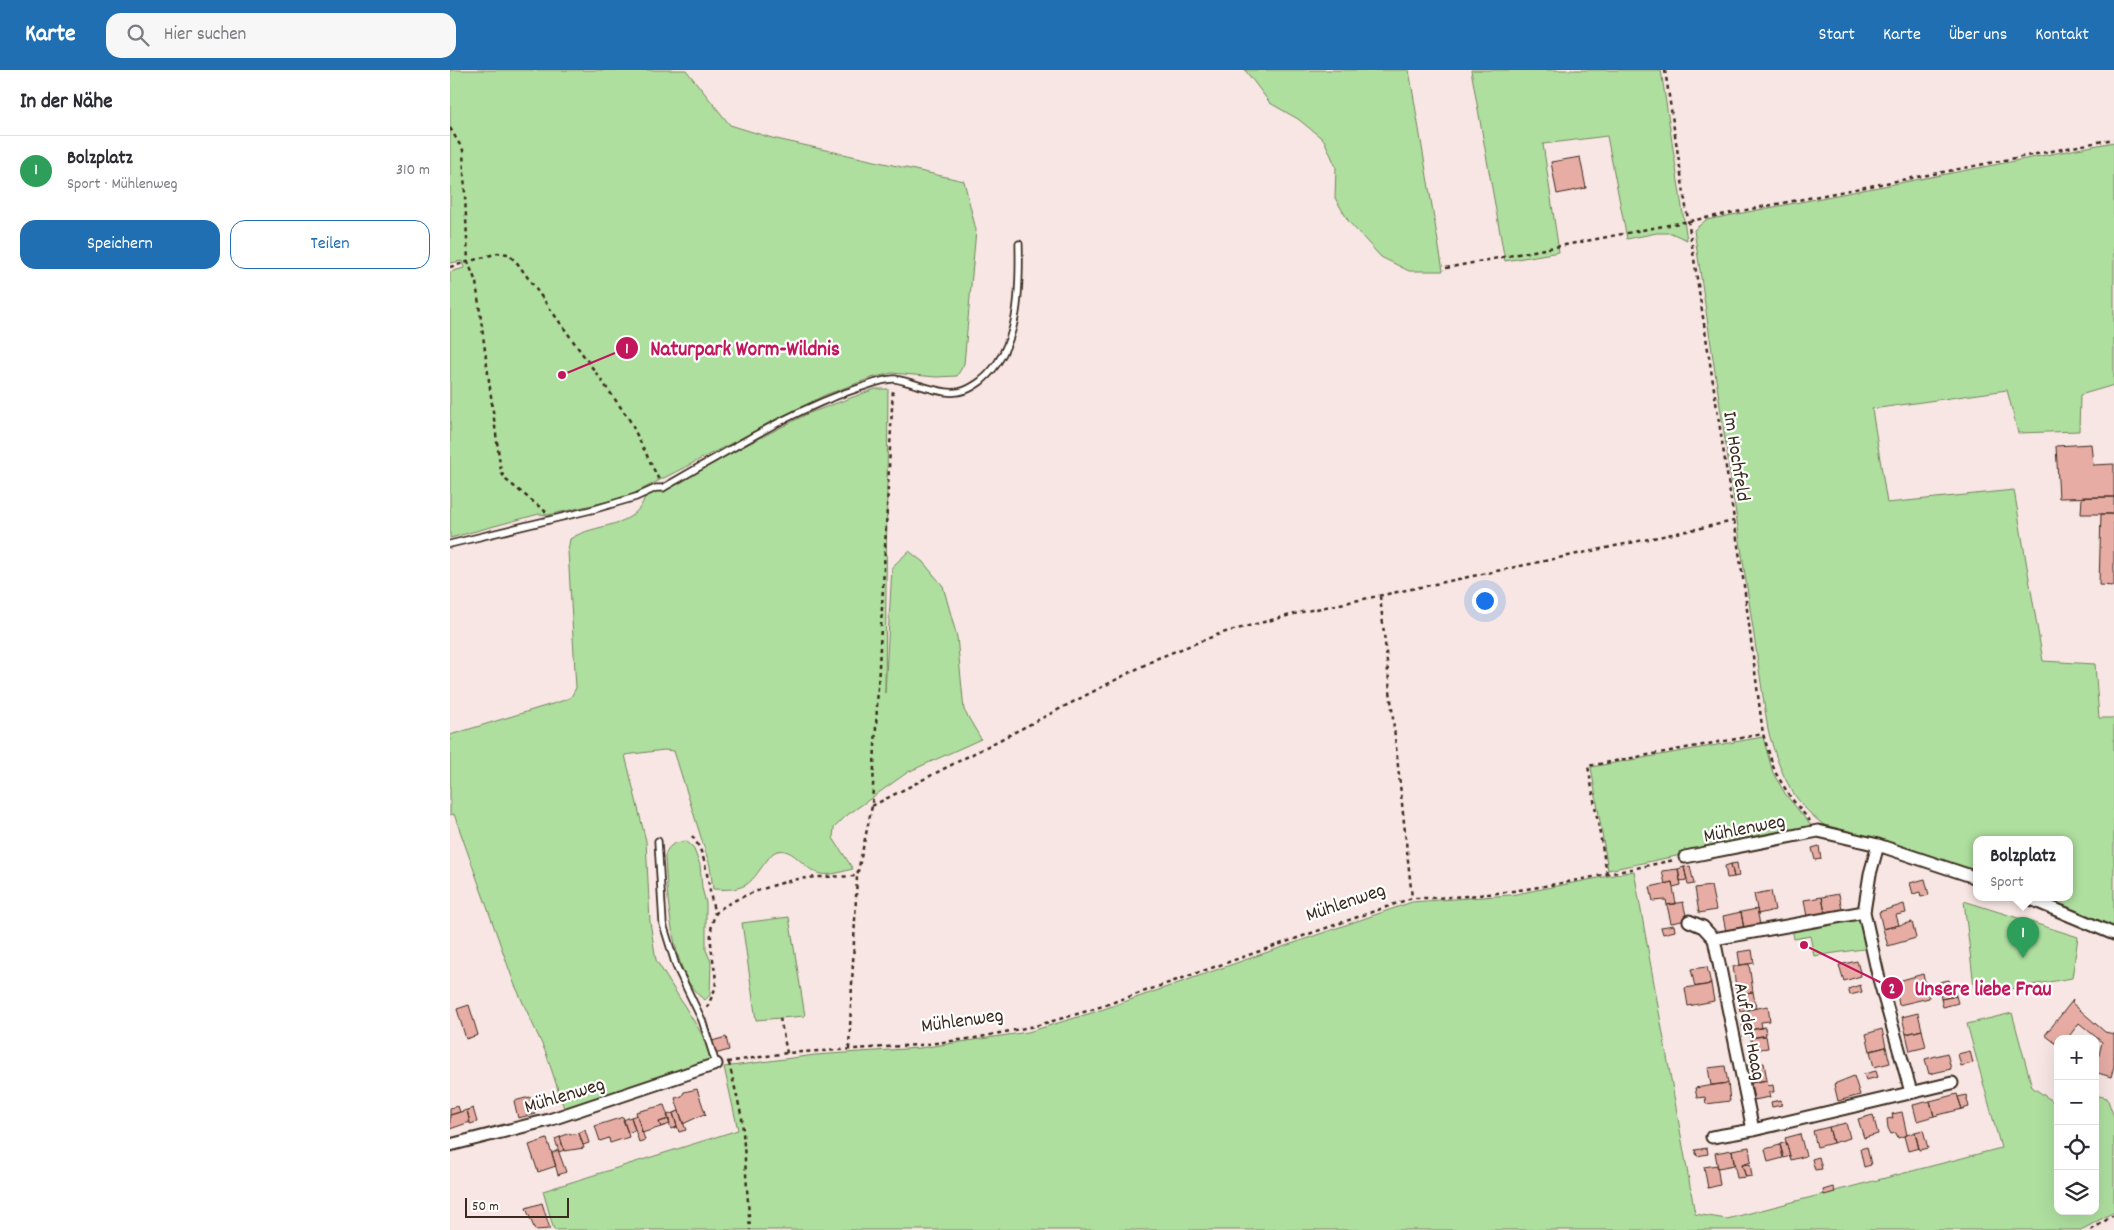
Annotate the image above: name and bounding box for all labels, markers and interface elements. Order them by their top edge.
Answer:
search box [106,13,456,58]
text: Karte [25,18,76,52]
icon: search [124,21,152,49]
text: Hier suchen [164,22,246,49]
text: Start [1819,23,1855,48]
text: Karte [1883,23,1921,48]
text: Über uns [1949,23,2007,48]
text: Kontakt [2035,23,2089,48]
text: In der Nähe [20,88,112,118]
text: Bolzplatz [67,146,133,173]
text: 1 [34,159,38,182]
text: 310 m [396,159,430,182]
text: Sport · Mühlenweg [67,173,178,196]
button: Speichern [20,220,220,269]
button: Teilen [230,220,430,269]
callout: Naturpark Worm-Wildnis [615,330,849,366]
text: Naturpark Worm-Wildnis [650,336,840,366]
text: 1 [625,339,629,361]
street label: Im Hochfeld [1714,409,1756,504]
your location [1472,588,1498,614]
street label: Mühlenweg [1701,808,1788,852]
popup [1973,836,2073,901]
text: Bolzplatz [1990,844,2056,871]
text: Sport [1990,871,2024,894]
street label: Mühlenweg [1302,877,1390,931]
pin: 1 [2007,917,2039,958]
callout: Unsere liebe Frau [1879,970,2061,1006]
text: Unsere liebe Frau [1914,976,2052,1006]
text: 2 [1889,979,1895,1001]
street label: Auf der Haag [1725,980,1771,1083]
street label: Mühlenweg [919,1002,1005,1042]
map controls [2054,1035,2099,1215]
button: + [2054,1035,2099,1080]
street label: Mühlenweg [521,1071,609,1122]
button: − [2054,1080,2099,1125]
button: locate [2054,1125,2099,1170]
button: layers [2054,1170,2099,1215]
scale bar [465,1195,569,1218]
text: 50 m [472,1197,499,1217]

